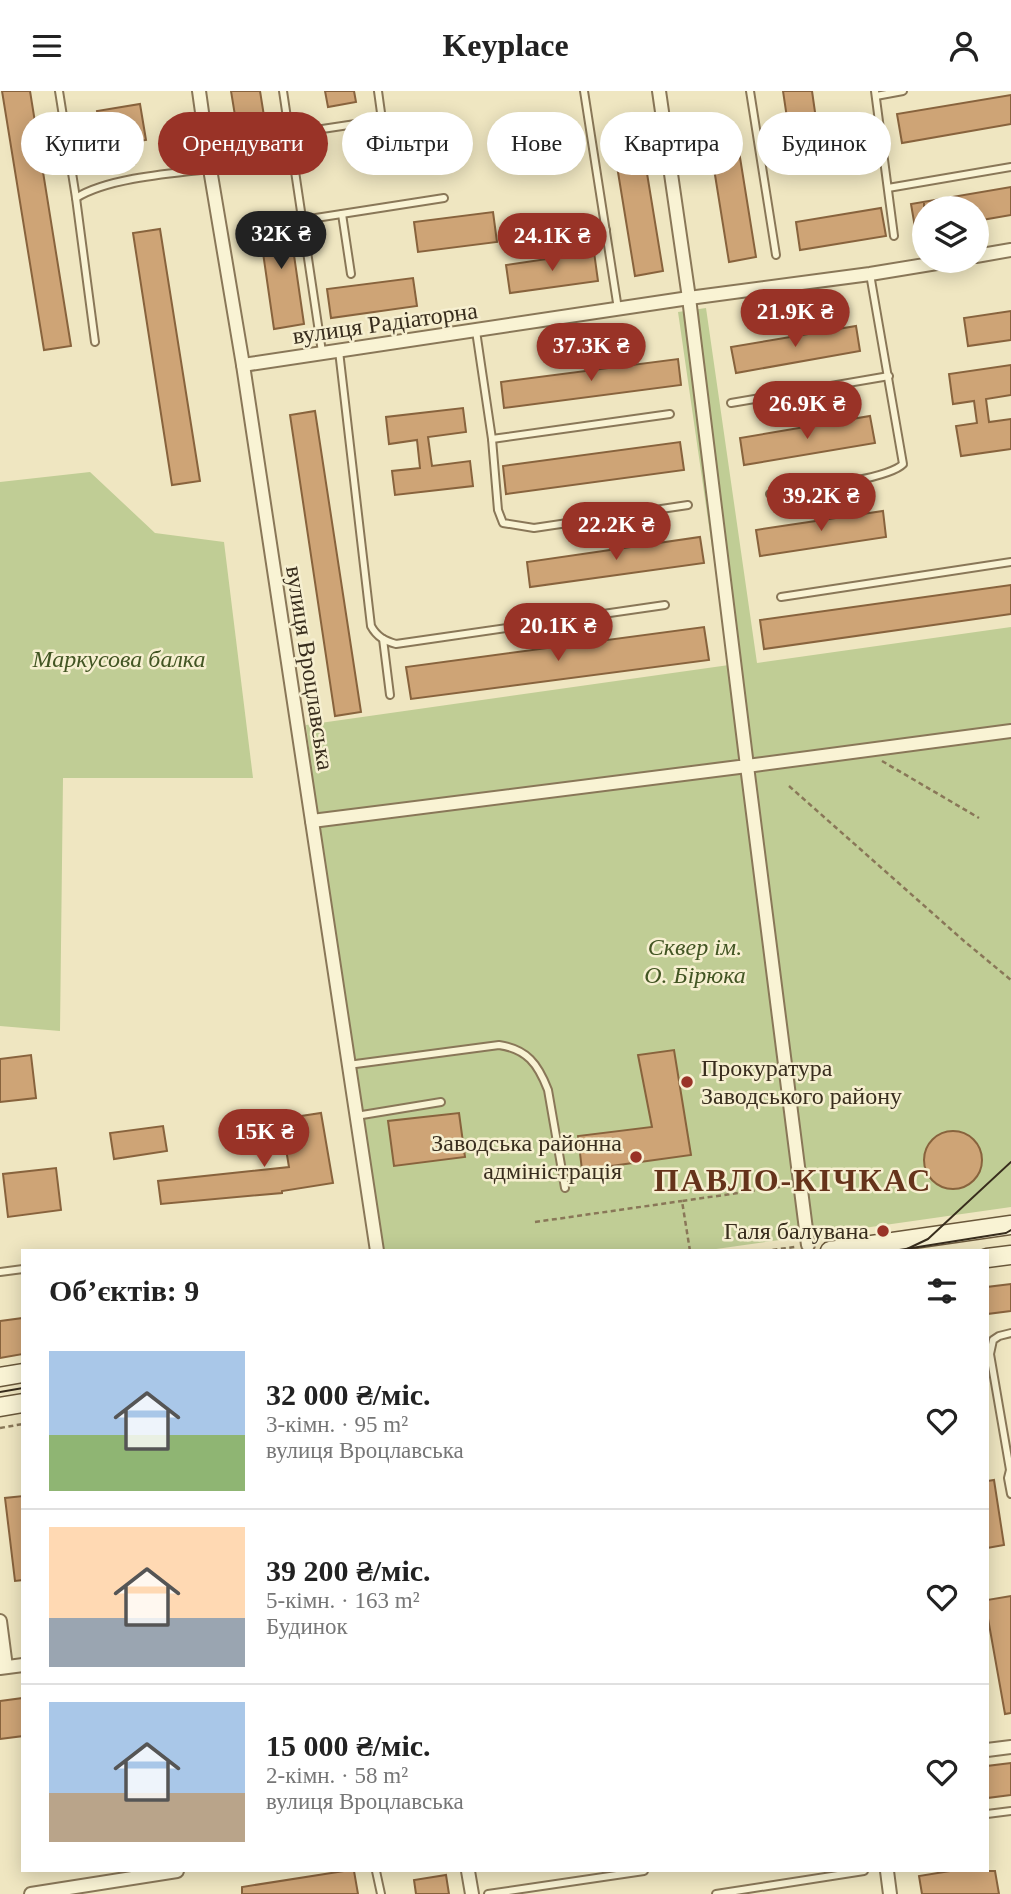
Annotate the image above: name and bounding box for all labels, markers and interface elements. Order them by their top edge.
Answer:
icon: menu [28,27,66,65]
text: Keyplace [442,27,569,63]
icon: person [945,27,983,65]
chip: Купити [21,112,144,175]
chip: Орендувати [158,112,328,175]
chip: Фільтри [342,112,473,175]
chip: Нове [487,112,586,175]
chip: Квартира [600,112,743,175]
chip: Будинок [757,112,891,175]
map controls [912,196,989,273]
button: layers [912,196,989,273]
pin: 32K ₴ [232,211,330,271]
pin: 24.1K ₴ [487,213,617,273]
text: 32K ₴ [251,221,311,246]
text: 24.1K ₴ [514,223,590,248]
pin: 21.9K ₴ [730,289,860,349]
street label: вулиця Радіаторна [291,297,480,349]
text: 21.9K ₴ [757,299,833,324]
pin: 37.3K ₴ [526,323,656,383]
text: 37.3K ₴ [553,333,629,358]
pin: 26.9K ₴ [742,381,872,441]
text: 26.9K ₴ [769,391,845,416]
pin: 39.2K ₴ [756,473,886,533]
text: 39.2K ₴ [783,483,859,508]
pin: 22.2K ₴ [551,503,681,562]
text: 22.2K ₴ [578,512,654,537]
street label: вулиця Вроцлавська [281,564,339,772]
pin: 20.1K ₴ [493,603,623,663]
text: 20.1K ₴ [520,613,596,638]
park label: Маркусова балка [31,646,206,672]
park label: Сквер ім. О. Бірюка [644,934,746,988]
place label: Прокуратура Заводського району [701,1055,902,1109]
marker: Прокуратура Заводського району [679,1074,695,1090]
pin: 15K ₴ [215,1109,313,1169]
text: 15K ₴ [234,1119,294,1144]
place label: Заводська районна адміністрація [431,1130,622,1184]
marker: Заводська районна адміністрація [628,1149,644,1165]
district label: ПАВЛО-КІЧКАС [654,1162,932,1198]
place label: Галя балувана [724,1218,869,1244]
marker: Галя балувана [875,1223,891,1239]
icon: filters [923,1272,961,1310]
text: Об’єктів: 9 [49,1274,199,1307]
text: 32 000 ₴/міс. [266,1378,431,1411]
icon: home [105,1379,189,1463]
icon: heart [923,1402,961,1440]
text: 3-кімн. · 95 m² [266,1412,408,1437]
text: вулиця Вроцлавська [266,1438,464,1463]
text: 39 200 ₴/міс. [266,1554,431,1587]
icon: home [105,1555,189,1639]
icon: heart [923,1578,961,1616]
text: 5-кімн. · 163 m² [266,1588,420,1613]
text: Будинок [266,1614,348,1639]
text: 15 000 ₴/міс. [266,1729,431,1762]
icon: home [105,1730,189,1814]
icon: heart [923,1753,961,1791]
text: 2-кімн. · 58 m² [266,1763,408,1788]
text: вулиця Вроцлавська [266,1789,464,1814]

